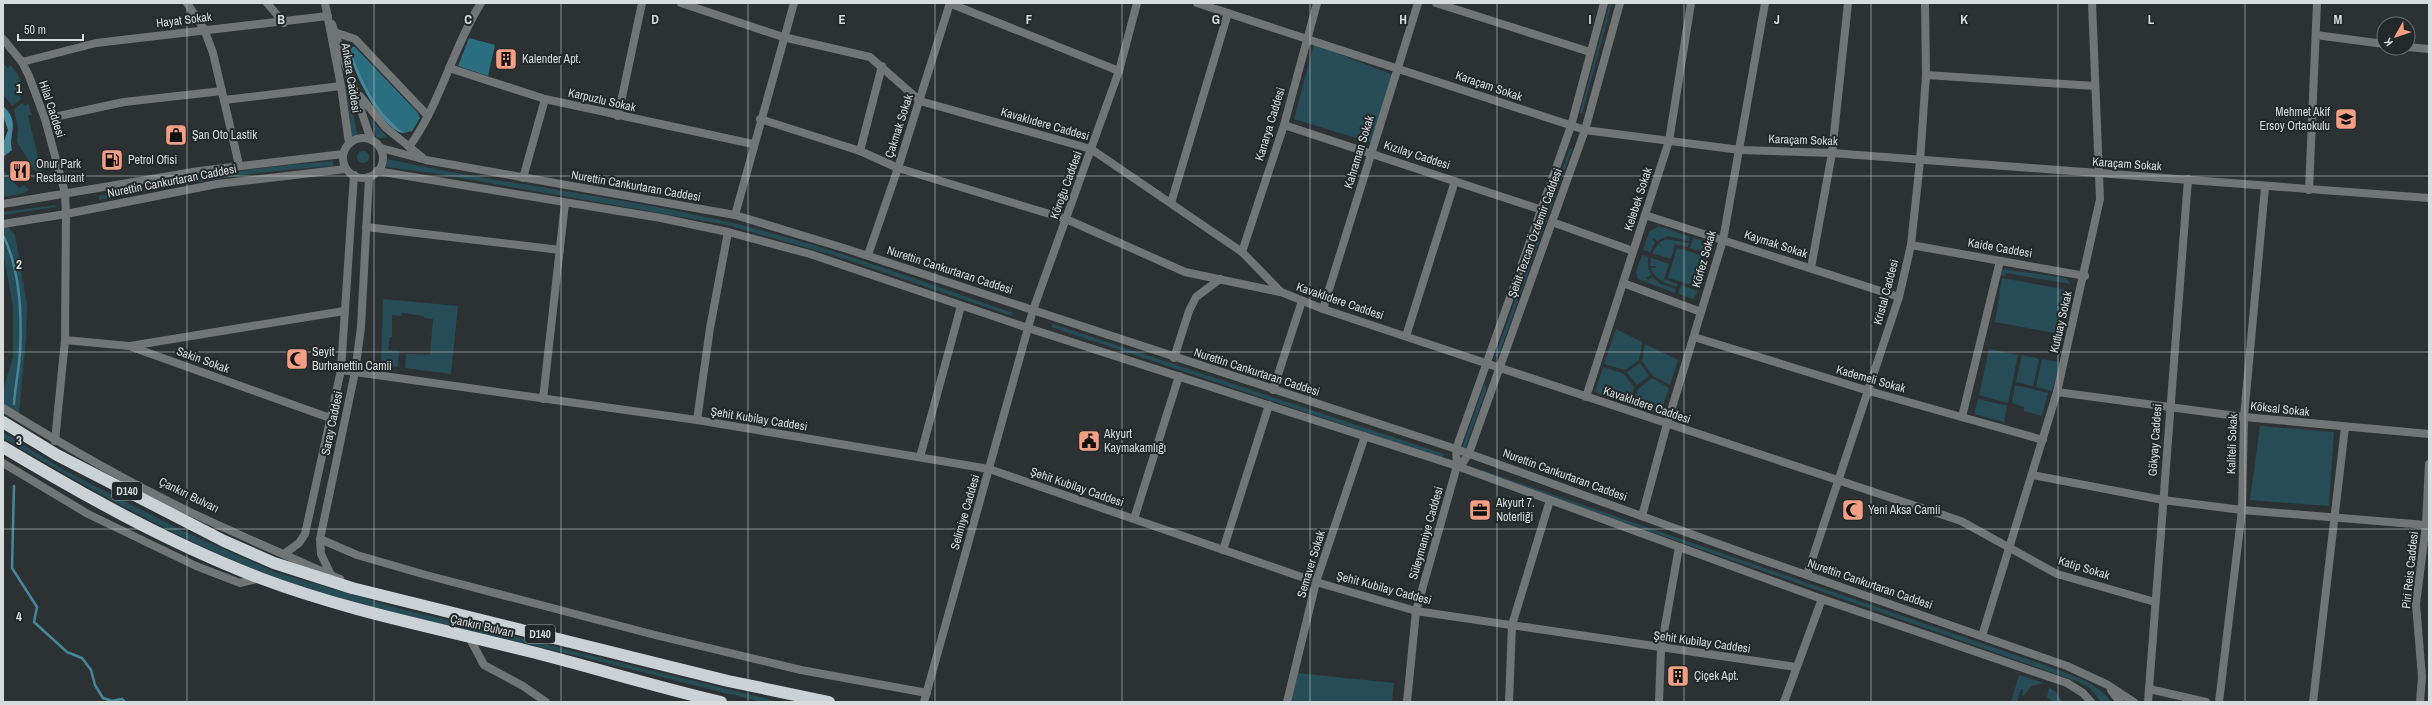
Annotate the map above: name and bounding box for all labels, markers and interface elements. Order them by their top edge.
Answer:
street label: Hayat Sokak [155,9,213,31]
text: B [277,11,285,28]
text: C [464,11,472,28]
text: D [651,11,659,28]
text: E [838,11,846,28]
text: F [1026,11,1033,28]
text: G [1212,11,1220,28]
text: H [1399,11,1407,28]
text: I [1589,11,1592,28]
text: J [1774,11,1780,28]
text: K [1960,11,1968,28]
text: L [2148,11,2155,28]
text: M [2334,11,2343,28]
scale bar [18,16,83,42]
north arrow [2376,16,2416,56]
text: 50 m [24,22,46,38]
text: K [2380,35,2396,49]
street label: Ankara Caddesi [337,41,364,114]
building icon: Kalender Apt. [493,46,519,72]
place label: Kalender Apt. [522,51,581,67]
street label: Karaçam Sokak [1454,67,1525,105]
street label: Hilal Caddesi [35,78,69,140]
text: 1 [16,80,22,97]
street label: Karpuzlu Sokak [567,84,637,116]
street label: Kanarya Caddesi [1251,85,1289,163]
street label: Çakmak Sokak [881,92,917,160]
street label: Kavaklıdere Caddesi [999,104,1091,144]
place label: Mehmet Akif Ersoy Ortaokulu [2259,104,2330,134]
school or university icon: Mehmet Akif Ersoy Ortaokulu [2333,106,2359,132]
street label: Kahraman Sokak [1340,113,1378,190]
shop icon: Şan Oto Lastik [163,122,189,148]
place label: Şan Oto Lastik [192,127,257,143]
street label: Karaçam Sokak [1768,131,1838,149]
street label: Kızılay Caddesi [1382,137,1452,173]
fuel station icon: Petrol Ofisi [99,147,125,173]
street label: Köroğu Caddesi [1046,149,1086,221]
place label: Petrol Ofisi [128,152,177,168]
street label: Karaçam Sokak [2092,154,2162,174]
place label: Onur Park Restaurant [36,156,84,186]
restaurant icon: Onur Park Restaurant [7,158,33,184]
street label: Nurettin Cankurtaran Caddesi [106,161,238,201]
street label: Kelebek Sokak [1620,165,1656,233]
street label: Şehit Tezcan Özdemir Caddesi [1503,166,1566,300]
street label: Nurettin Cankurtaran Caddesi [570,167,702,205]
street label: Kaymak Sokak [1742,226,1810,262]
street label: Körfez Sokak [1688,229,1720,289]
street label: Kaide Caddesi [1967,234,2033,262]
street label: Nurettin Cankurtaran Caddesi [885,242,1015,298]
text: 2 [16,256,22,273]
street label: Kristal Caddesi [1870,257,1902,327]
street label: Kavaklıdere Caddesi [1294,279,1386,323]
street label: Kutluay Sokak [2046,289,2076,354]
street label: Sakin Sokak [174,343,232,377]
place label: Seyit Burhanettin Camii [312,344,392,374]
street label: Nurettin Cankurtaran Caddesi [1192,344,1322,400]
mosque icon: Seyit Burhanettin Camii [284,346,310,372]
street label: Kademeli Sokak [1834,361,1908,397]
street label: Kavaklıdere Caddesi [1601,383,1693,427]
street label: Saray Caddesi [317,390,347,456]
street label: Köksal Sokak [2250,398,2311,420]
street label: Şehit Kubilay Caddesi [709,403,809,435]
street label: Gökyay Caddesi [2144,403,2166,477]
street label: Kaliteli Sokak [2223,414,2241,474]
place label: Akyurt Kaymakamlığı [1103,426,1166,456]
public building icon: Akyurt Kaymakamlığı [1076,428,1102,454]
text: 3 [16,432,22,449]
street label: Nurettin Cankurtaran Caddesi [1501,445,1629,505]
street label: Şehit Kubilay Caddesi [1028,463,1126,511]
street label: Selimiye Caddesi [947,472,983,552]
street label: Çankırı Bulvarı [156,474,222,516]
road number: D140 [112,482,142,500]
street label: Süleymaniye Caddesi [1405,485,1447,581]
place label: Akyurt 7. Noterliği [1495,495,1535,525]
office icon: Akyurt 7. Noterliği [1467,497,1493,523]
mosque icon: Yeni Aksa Camii [1840,497,1866,523]
place label: Yeni Aksa Camii [1868,502,1941,518]
street label: Semaver Sokak [1293,528,1329,600]
street label: Piri Reis Caddesi [2398,531,2422,609]
street label: Katip Sokak [2056,553,2112,583]
street label: Nurettin Cankurtaran Caddesi [1805,555,1935,613]
street label: Şehit Kubilay Caddesi [1335,568,1433,608]
text: 4 [16,608,22,625]
street label: Çankırı Bulvarı [448,611,516,641]
road number: D140 [525,625,555,643]
street label: Şehit Kubilay Caddesi [1652,627,1752,657]
building icon: Çiçek Apt. [1665,663,1691,689]
place label: Çiçek Apt. [1694,668,1739,684]

